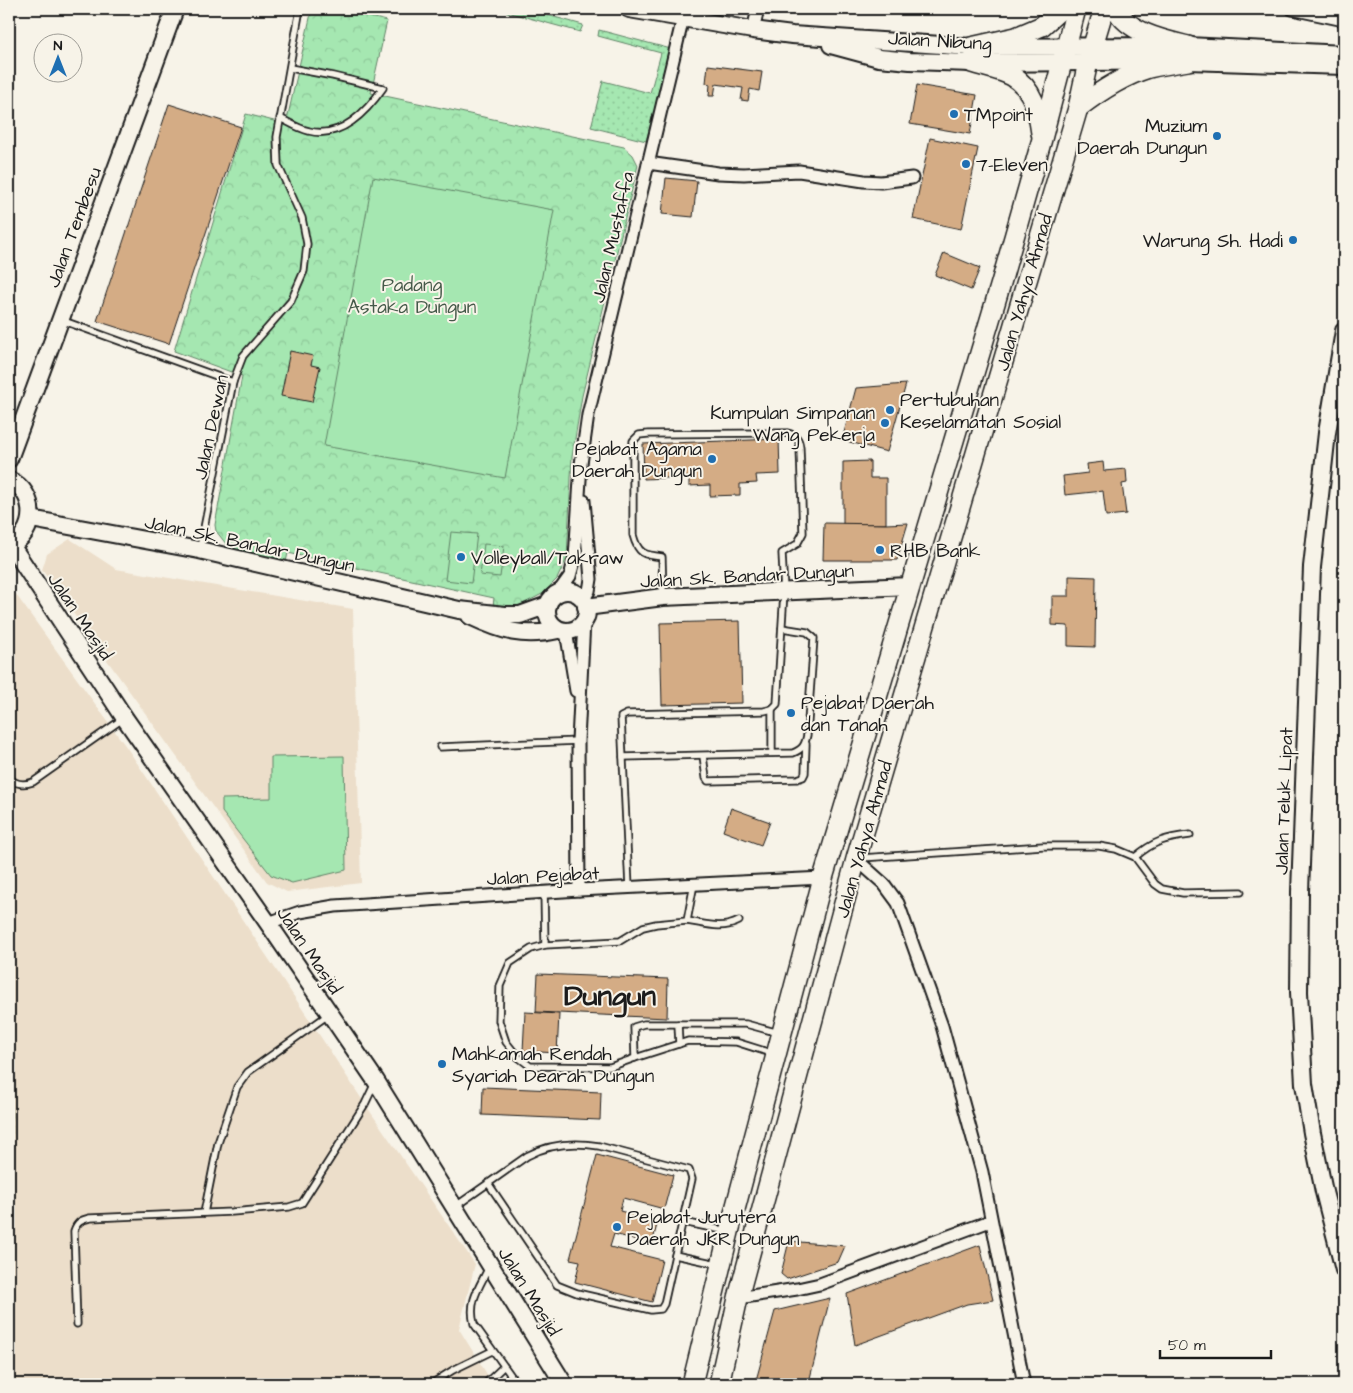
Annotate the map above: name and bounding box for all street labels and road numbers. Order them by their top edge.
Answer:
street label: Jalan Nibung [887,25,993,59]
street label: Jalan Tembesu [40,163,109,292]
street label: Jalan Mustaffa [585,169,642,306]
street label: Jalan Yahya Ahmad [989,210,1061,374]
street label: Jalan Dewan [187,372,236,482]
street label: Jalan Sk. Bandar Dungun [142,509,357,581]
street label: Jalan Sk. Bandar Dungun [639,557,855,597]
street label: Jalan Masjid [40,568,119,666]
street label: Jalan Teluk Lipat [1268,727,1301,875]
street label: Jalan Yahya Ahmad [829,757,901,921]
street label: Jalan Pejabat [486,860,600,893]
street label: Jalan Masjid [269,902,348,1000]
street label: Jalan Masjid [491,1242,567,1342]

